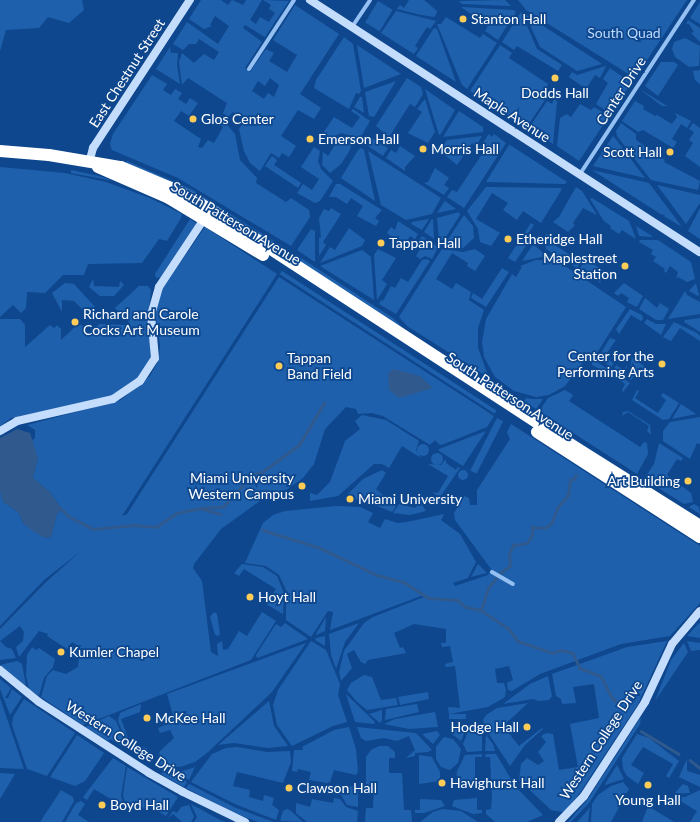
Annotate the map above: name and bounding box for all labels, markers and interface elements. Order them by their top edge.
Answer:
place label: Stanton Hall [471,11,546,27]
marker: Stanton Hall [458,14,468,24]
street label: East Chestnut Street [86,15,168,131]
park label: South Quad [587,25,661,41]
street label: Center Drive [593,53,649,129]
marker: Dodds Hall [550,73,560,83]
street label: Maple Avenue [470,84,554,146]
place label: Dodds Hall [521,85,589,101]
place label: Glos Center [201,111,274,127]
marker: Glos Center [188,114,198,124]
place label: Emerson Hall [318,131,399,147]
marker: Emerson Hall [305,134,315,144]
place label: Morris Hall [431,141,499,157]
marker: Morris Hall [418,144,428,154]
place label: Scott Hall [603,144,662,160]
marker: Scott Hall [665,147,675,157]
street label: South Patterson Avenue [168,178,304,268]
place label: Etheridge Hall [516,231,602,247]
marker: Etheridge Hall [503,234,513,244]
place label: Tappan Hall [389,235,461,251]
marker: Tappan Hall [376,238,386,248]
place label: Maplestreet Station [543,250,617,282]
marker: Maplestreet Station [620,261,630,271]
place label: Richard and Carole Cocks Art Museum [83,306,200,338]
marker: Richard and Carole Cocks Art Museum [70,317,80,327]
place label: Center for the Performing Arts [557,348,654,380]
street label: South Patterson Avenue [443,349,577,443]
place label: Tappan Band Field [287,350,352,382]
marker: Center for the Performing Arts [657,359,667,369]
marker: Tappan Band Field [274,361,284,371]
place label: Miami University Western Campus [188,470,294,502]
place label: Art Building [607,473,680,489]
marker: Art Building [683,476,693,486]
marker: Miami University Western Campus [297,481,307,491]
place label: Miami University [358,491,462,507]
marker: Miami University [345,494,355,504]
place label: Hoyt Hall [258,589,316,605]
marker: Hoyt Hall [245,592,255,602]
place label: Kumler Chapel [69,644,159,660]
marker: Kumler Chapel [56,647,66,657]
street label: Western College Drive [556,677,646,803]
street label: Western College Drive [63,697,189,785]
place label: McKee Hall [155,710,226,726]
marker: McKee Hall [142,713,152,723]
place label: Hodge Hall [451,719,519,735]
marker: Hodge Hall [522,722,532,732]
place label: Havighurst Hall [450,775,545,791]
marker: Havighurst Hall [437,778,447,788]
place label: Clawson Hall [297,780,377,796]
marker: Young Hall [643,780,653,790]
marker: Clawson Hall [284,783,294,793]
place label: Young Hall [615,792,681,808]
place label: Boyd Hall [110,797,169,813]
marker: Boyd Hall [97,800,107,810]

